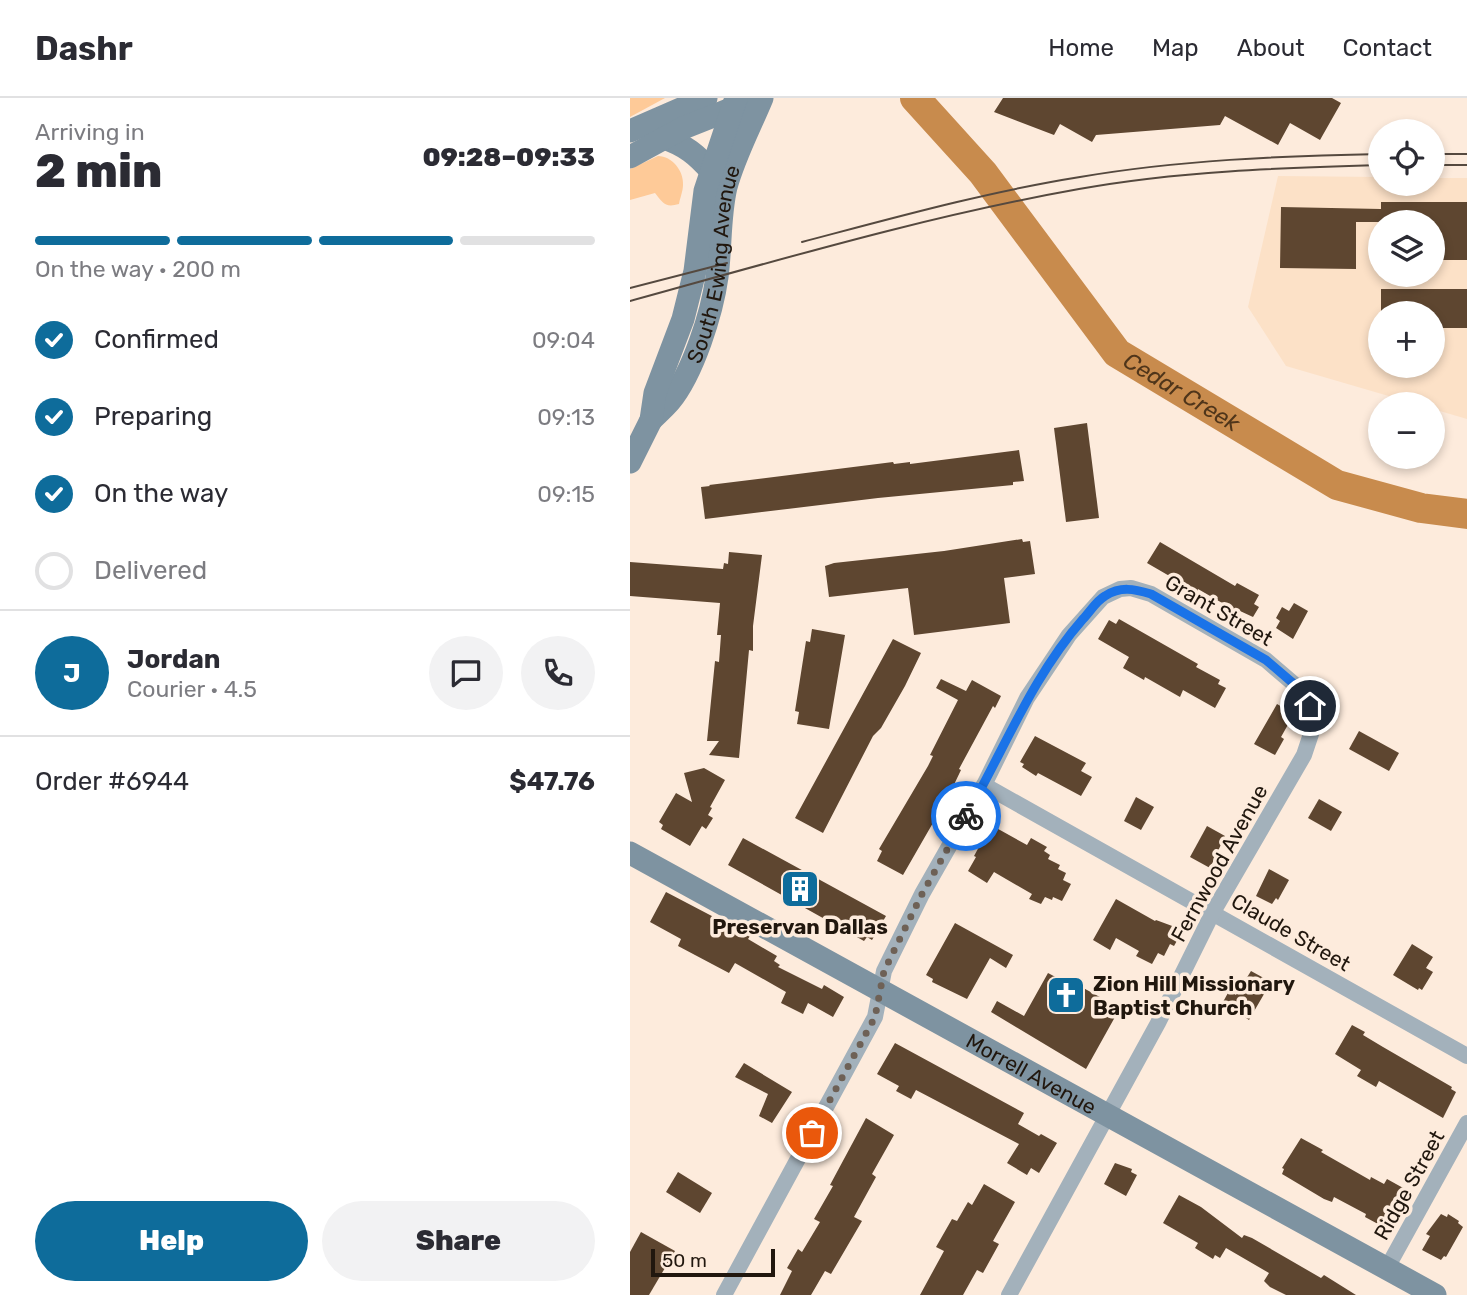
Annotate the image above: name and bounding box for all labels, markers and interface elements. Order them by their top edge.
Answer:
text: Dashr [35,29,133,68]
text: Home [1048,34,1114,62]
text: Map [1152,34,1199,62]
text: About [1237,34,1305,62]
text: Contact [1343,34,1432,62]
text: Arriving in [35,118,145,146]
map controls [1368,119,1445,469]
button: locate [1368,119,1445,196]
text: 09:28–09:33 [422,142,595,173]
text: 2 min [35,144,162,199]
street label: South Ewing Avenue [681,161,745,367]
button: layers [1368,210,1445,287]
text: On the way · 200 m [35,255,241,283]
button: + [1368,301,1445,378]
icon: check [35,321,73,359]
text: Confirmed [94,324,219,355]
text: 09:04 [532,326,595,354]
water label: Cedar Creek [1118,346,1246,438]
button: − [1368,392,1445,469]
icon: check [35,398,73,436]
text: Preparing [94,401,212,432]
text: 09:13 [537,403,595,431]
icon: check [35,475,73,513]
text: On the way [94,478,228,509]
text: 09:15 [537,480,595,508]
text: Delivered [94,555,207,586]
street label: Grant Street [1161,569,1277,651]
button: chat [429,636,503,710]
button: phone [521,636,595,710]
text: Jordan [127,644,220,675]
text: J [63,658,81,689]
text: Courier · 4.5 [127,675,257,703]
pin [1280,676,1340,736]
icon: home [1291,687,1329,725]
text: Order #6944 [35,766,189,797]
text: $47.76 [509,766,595,797]
street label: Fernwood Avenue [1165,780,1273,946]
courier [931,781,1001,851]
icon: bike [947,797,985,835]
building icon: Preservan Dallas [779,868,821,910]
street label: Claude Street [1227,888,1355,976]
place label: Preservan Dallas [712,914,888,939]
place label: Zion Hill Missionary Baptist Church [1093,971,1295,1020]
church icon: Zion Hill Missionary Baptist Church [1045,974,1087,1016]
street label: Morrell Avenue [962,1028,1101,1119]
pin [782,1103,842,1163]
icon: bag [793,1114,831,1152]
street label: Ridge Street [1369,1126,1449,1244]
button: Help [35,1201,308,1281]
button: Share [322,1201,595,1281]
scale bar [651,1246,775,1278]
text: 50 m [662,1249,707,1272]

